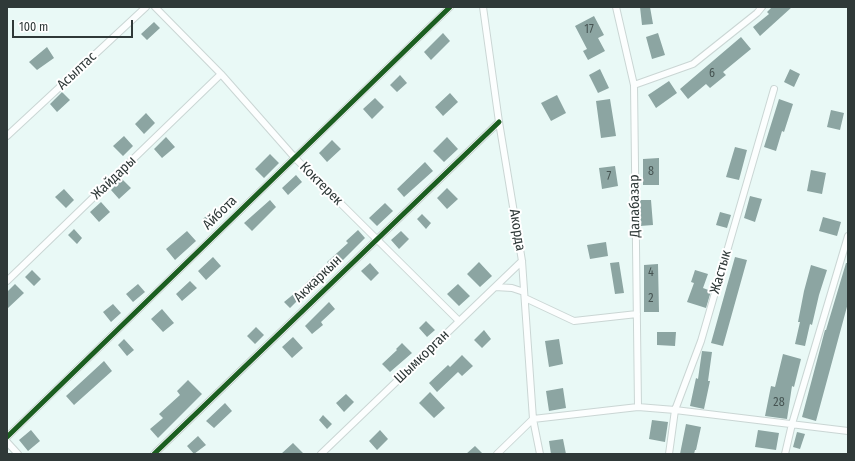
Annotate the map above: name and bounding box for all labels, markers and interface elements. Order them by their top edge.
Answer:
scale bar [14,12,135,38]
text: 100 m [19,20,48,34]
house number: 17 [584,23,594,37]
street label: Асылтас [54,49,100,93]
house number: 6 [709,67,715,81]
street label: Жайдары [88,153,140,203]
street label: Коктерек [296,159,346,209]
house number: 8 [648,165,654,179]
house number: 7 [607,170,611,184]
street label: Далабазар [626,174,644,238]
street label: Айбота [199,193,241,233]
street label: Акорда [505,208,529,252]
street label: Жастык [707,248,735,296]
street label: Акжаркын [290,252,346,306]
house number: 4 [648,266,654,280]
house number: 2 [648,292,654,306]
street label: Шымкорган [391,327,453,387]
house number: 28 [773,396,785,410]

